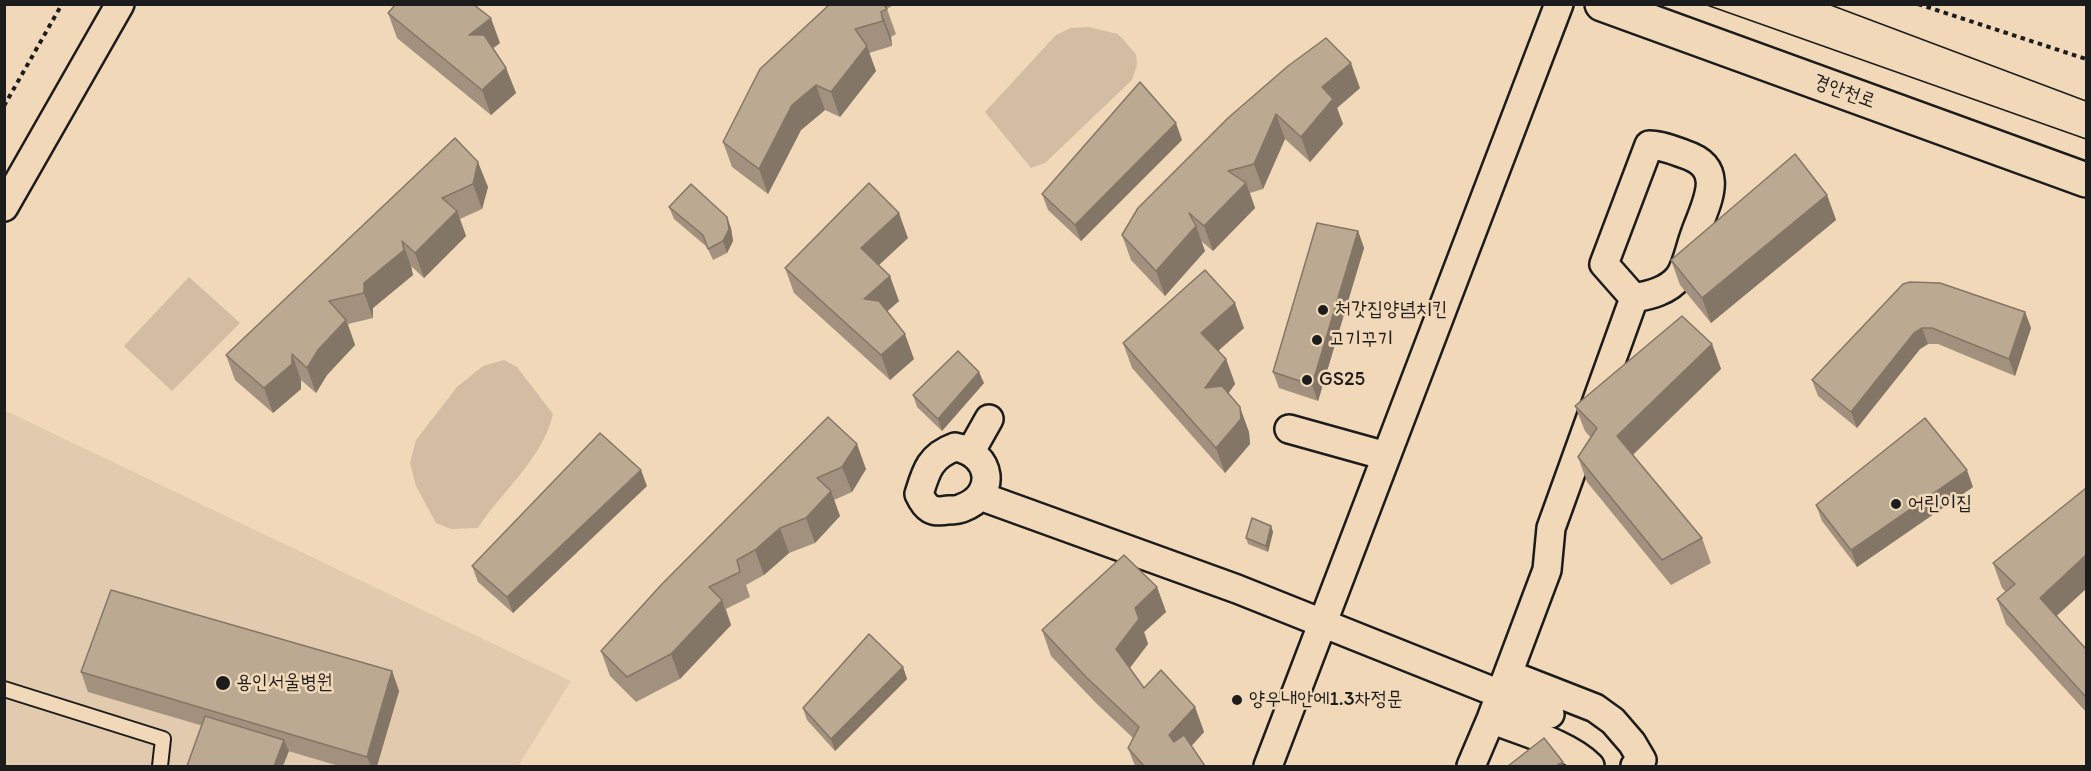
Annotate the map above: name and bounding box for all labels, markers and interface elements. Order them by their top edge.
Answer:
street label: 경안천로 [1810,70,1878,114]
place label: 처갓집양념치킨 [1335,298,1448,322]
marker: 처갓집양념치킨 [1316,303,1330,317]
place label: 고기꾸기 [1329,328,1393,352]
marker: 고기꾸기 [1310,333,1324,347]
place label: GS25 [1319,368,1365,392]
marker: GS25 [1300,373,1314,387]
place label: 어린이집 [1908,492,1972,516]
marker: 어린이집 [1889,497,1903,511]
place label: 용인서울병원 [236,671,333,695]
marker: 용인서울병원 [214,674,232,692]
place label: 양우내안에1.3차정문 [1249,688,1403,712]
marker: 양우내안에1.3차정문 [1230,693,1244,707]

